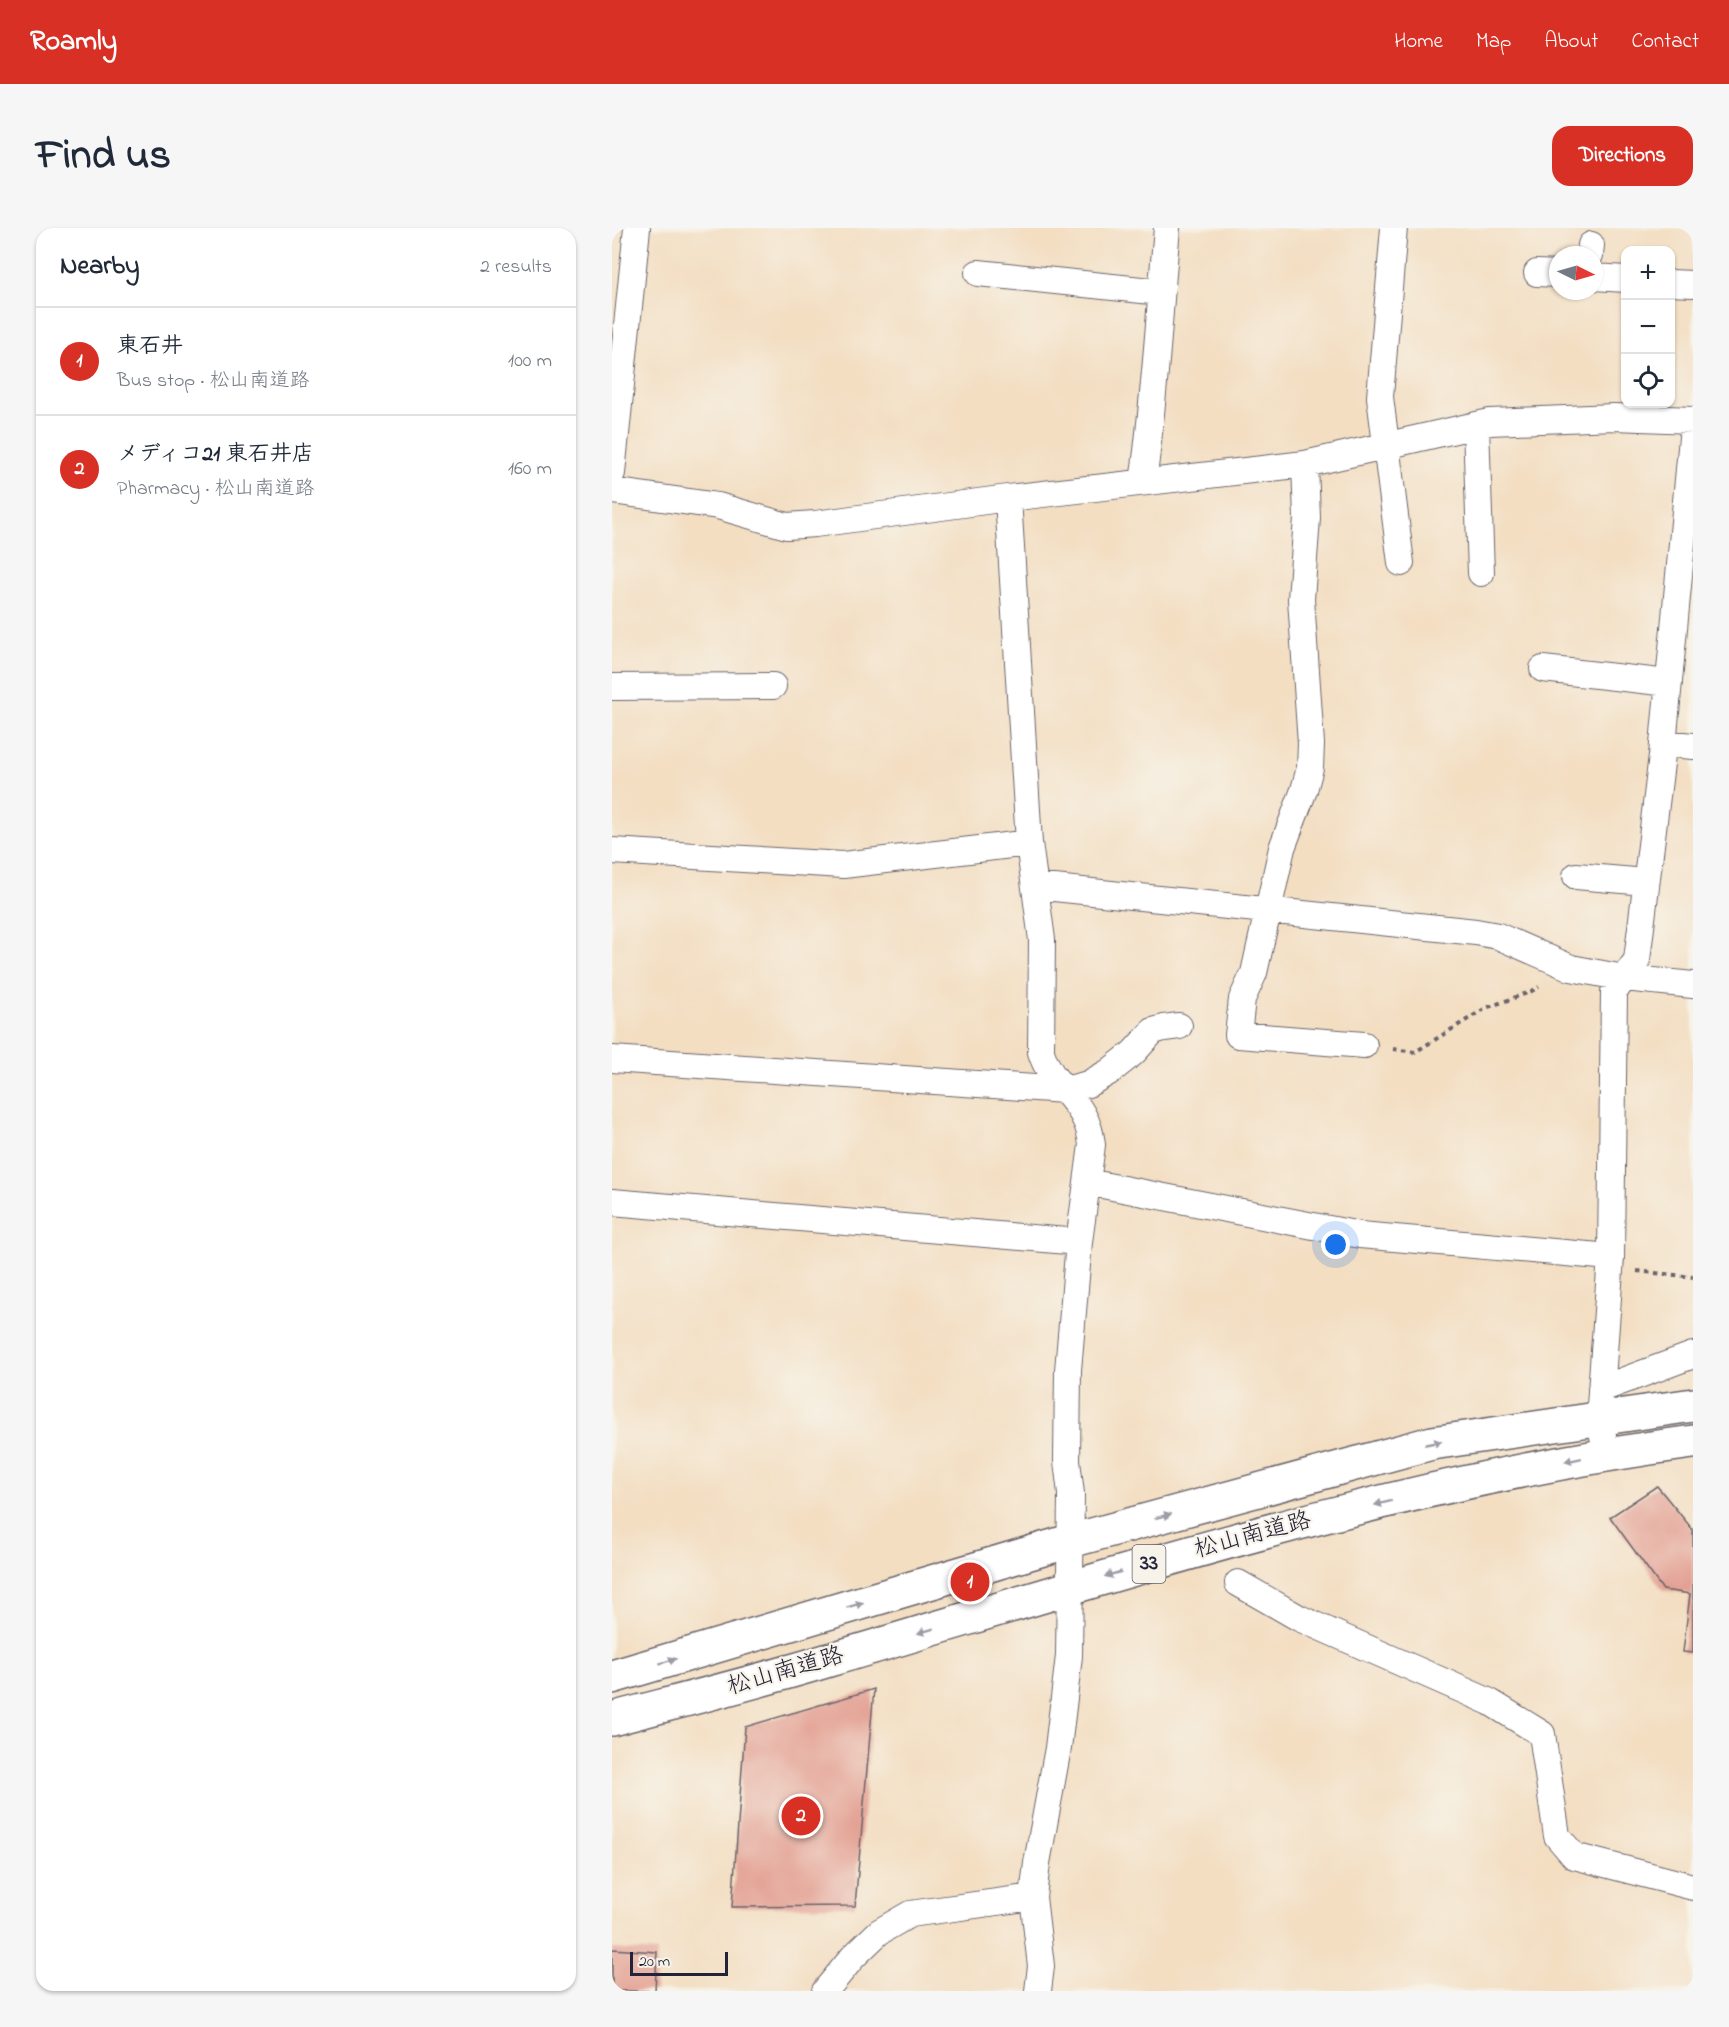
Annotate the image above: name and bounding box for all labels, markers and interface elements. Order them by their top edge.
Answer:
text: Roamly [30,22,117,63]
text: Home [1394,27,1443,57]
text: Map [1476,27,1511,57]
text: About [1544,27,1598,57]
text: Contact [1631,27,1699,57]
text: Find us [36,126,171,187]
button: Directions [1552,126,1693,186]
north arrow [1549,246,1603,300]
map controls [1621,246,1675,408]
button: + [1621,246,1675,300]
text: Nearby [60,248,139,286]
text: 2 results [480,253,552,282]
button: − [1621,300,1675,354]
text: 東石井 [117,331,183,363]
text: 1 [76,347,83,376]
text: 100 m [508,347,552,376]
button: locate [1621,354,1675,408]
text: Bus stop · 松山南道路 [117,367,309,396]
text: メディコ21 東石井店 [117,439,314,471]
text: 2 [75,455,84,484]
text: 160 m [508,455,552,484]
text: Pharmacy · 松山南道路 [117,475,314,504]
your location [1321,1230,1350,1259]
one-way arrow [1423,1438,1442,1447]
one-way arrow [1563,1456,1582,1465]
one-way arrow [1374,1498,1392,1508]
street label: 松山南道路 [1191,1504,1315,1568]
one-way arrow [1155,1511,1173,1520]
road number: 33 [1132,1545,1166,1583]
pin: 1 [950,1560,990,1604]
one-way arrow [1104,1570,1122,1580]
one-way arrow [846,1600,864,1609]
one-way arrow [917,1627,935,1636]
street label: 松山南道路 [724,1639,848,1705]
one-way arrow [659,1656,677,1665]
pin: 2 [782,1794,820,1838]
scale bar [630,1949,728,1976]
text: 20 m [639,1950,670,1974]

